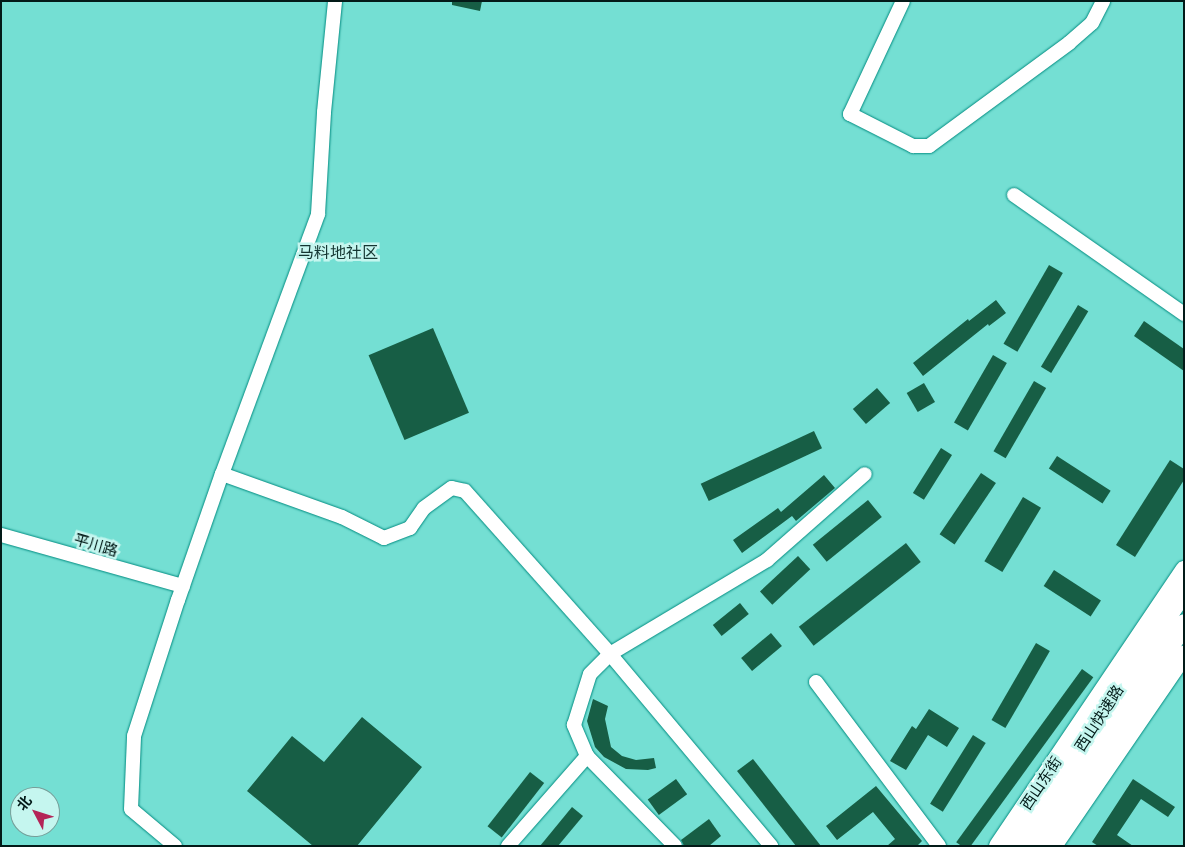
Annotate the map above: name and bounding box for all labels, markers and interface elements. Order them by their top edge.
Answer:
district label: 马料地社区 [298,243,378,263]
street label: 平川路 [72,530,120,560]
street label: 西山快速路 [1071,682,1127,754]
street label: 西山东街 [1017,753,1065,813]
north arrow [10,787,60,837]
text: 北 [14,792,35,814]

